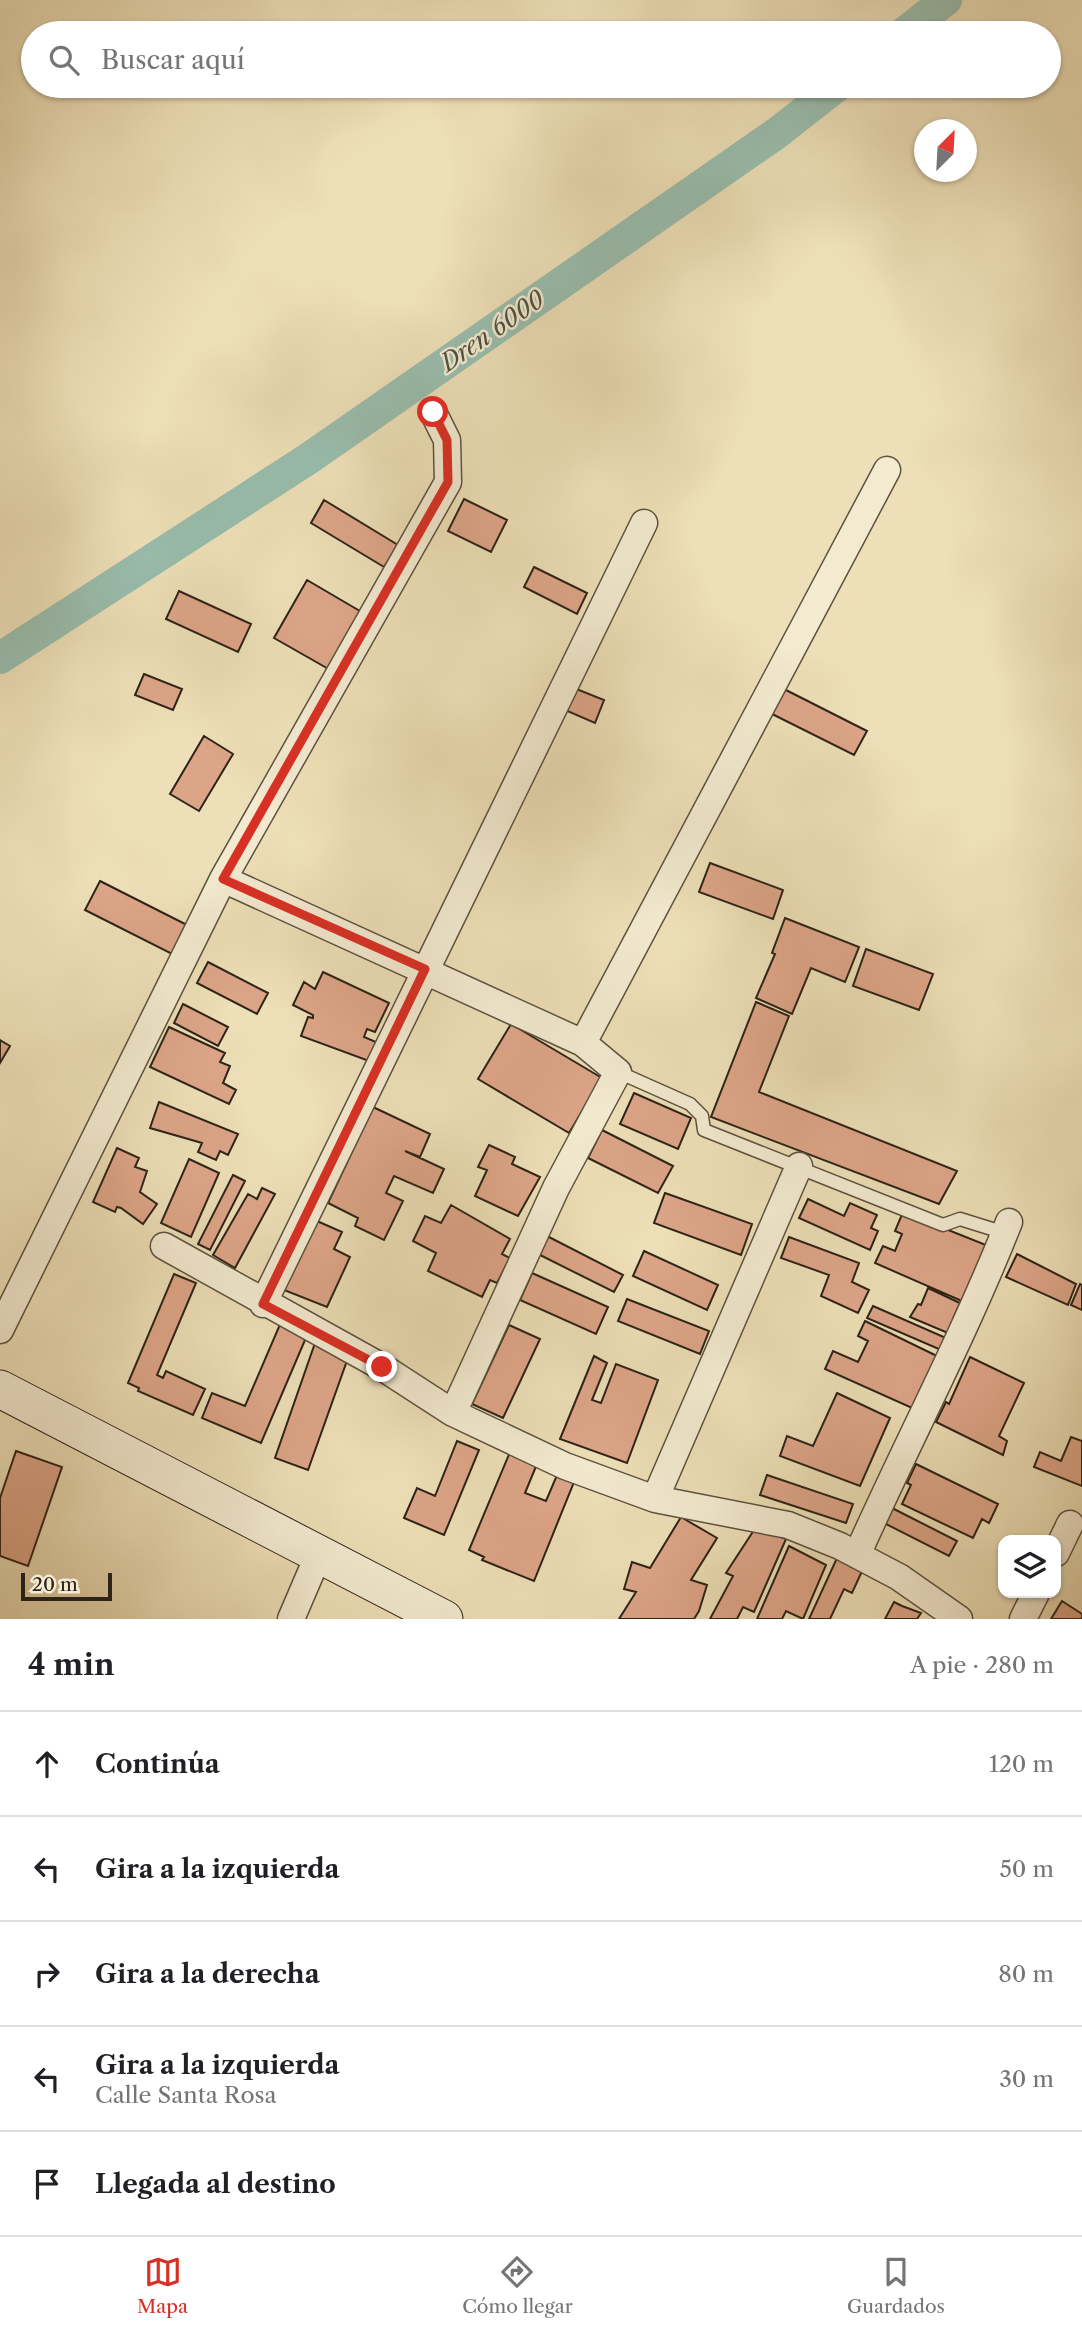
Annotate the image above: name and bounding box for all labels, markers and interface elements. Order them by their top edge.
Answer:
search box [21,21,1061,98]
icon: search [45,41,83,79]
text: Buscar aquí [101,44,245,76]
north arrow [914,119,977,182]
water label: Dren 6000 [433,284,550,378]
route start [417,396,448,427]
route end [366,1351,397,1382]
map controls [998,1535,1061,1598]
button: layers [998,1535,1061,1598]
scale bar [21,1570,112,1602]
text: 20 m [32,1573,78,1596]
text: 4 min [28,1646,114,1683]
text: A pie · 280 m [910,1651,1054,1679]
icon: ahead [28,1745,66,1783]
text: Continúa [95,1748,220,1780]
text: 120 m [989,1750,1054,1778]
icon: left [28,1850,66,1888]
text: Gira a la izquierda [95,1853,340,1885]
text: 50 m [999,1855,1054,1883]
icon: right [28,1955,66,1993]
text: Gira a la derecha [95,1958,320,1990]
text: 80 m [998,1960,1054,1988]
text: Gira a la izquierda [95,2049,340,2081]
icon: left [28,2060,66,2098]
text: 30 m [999,2065,1054,2093]
text: Calle Santa Rosa [95,2081,277,2109]
icon: arrive [28,2165,66,2203]
text: Llegada al destino [95,2168,336,2200]
tab: Mapa [137,2253,188,2318]
tab: Cómo llegar [462,2253,573,2318]
tab: Guardados [847,2253,945,2318]

